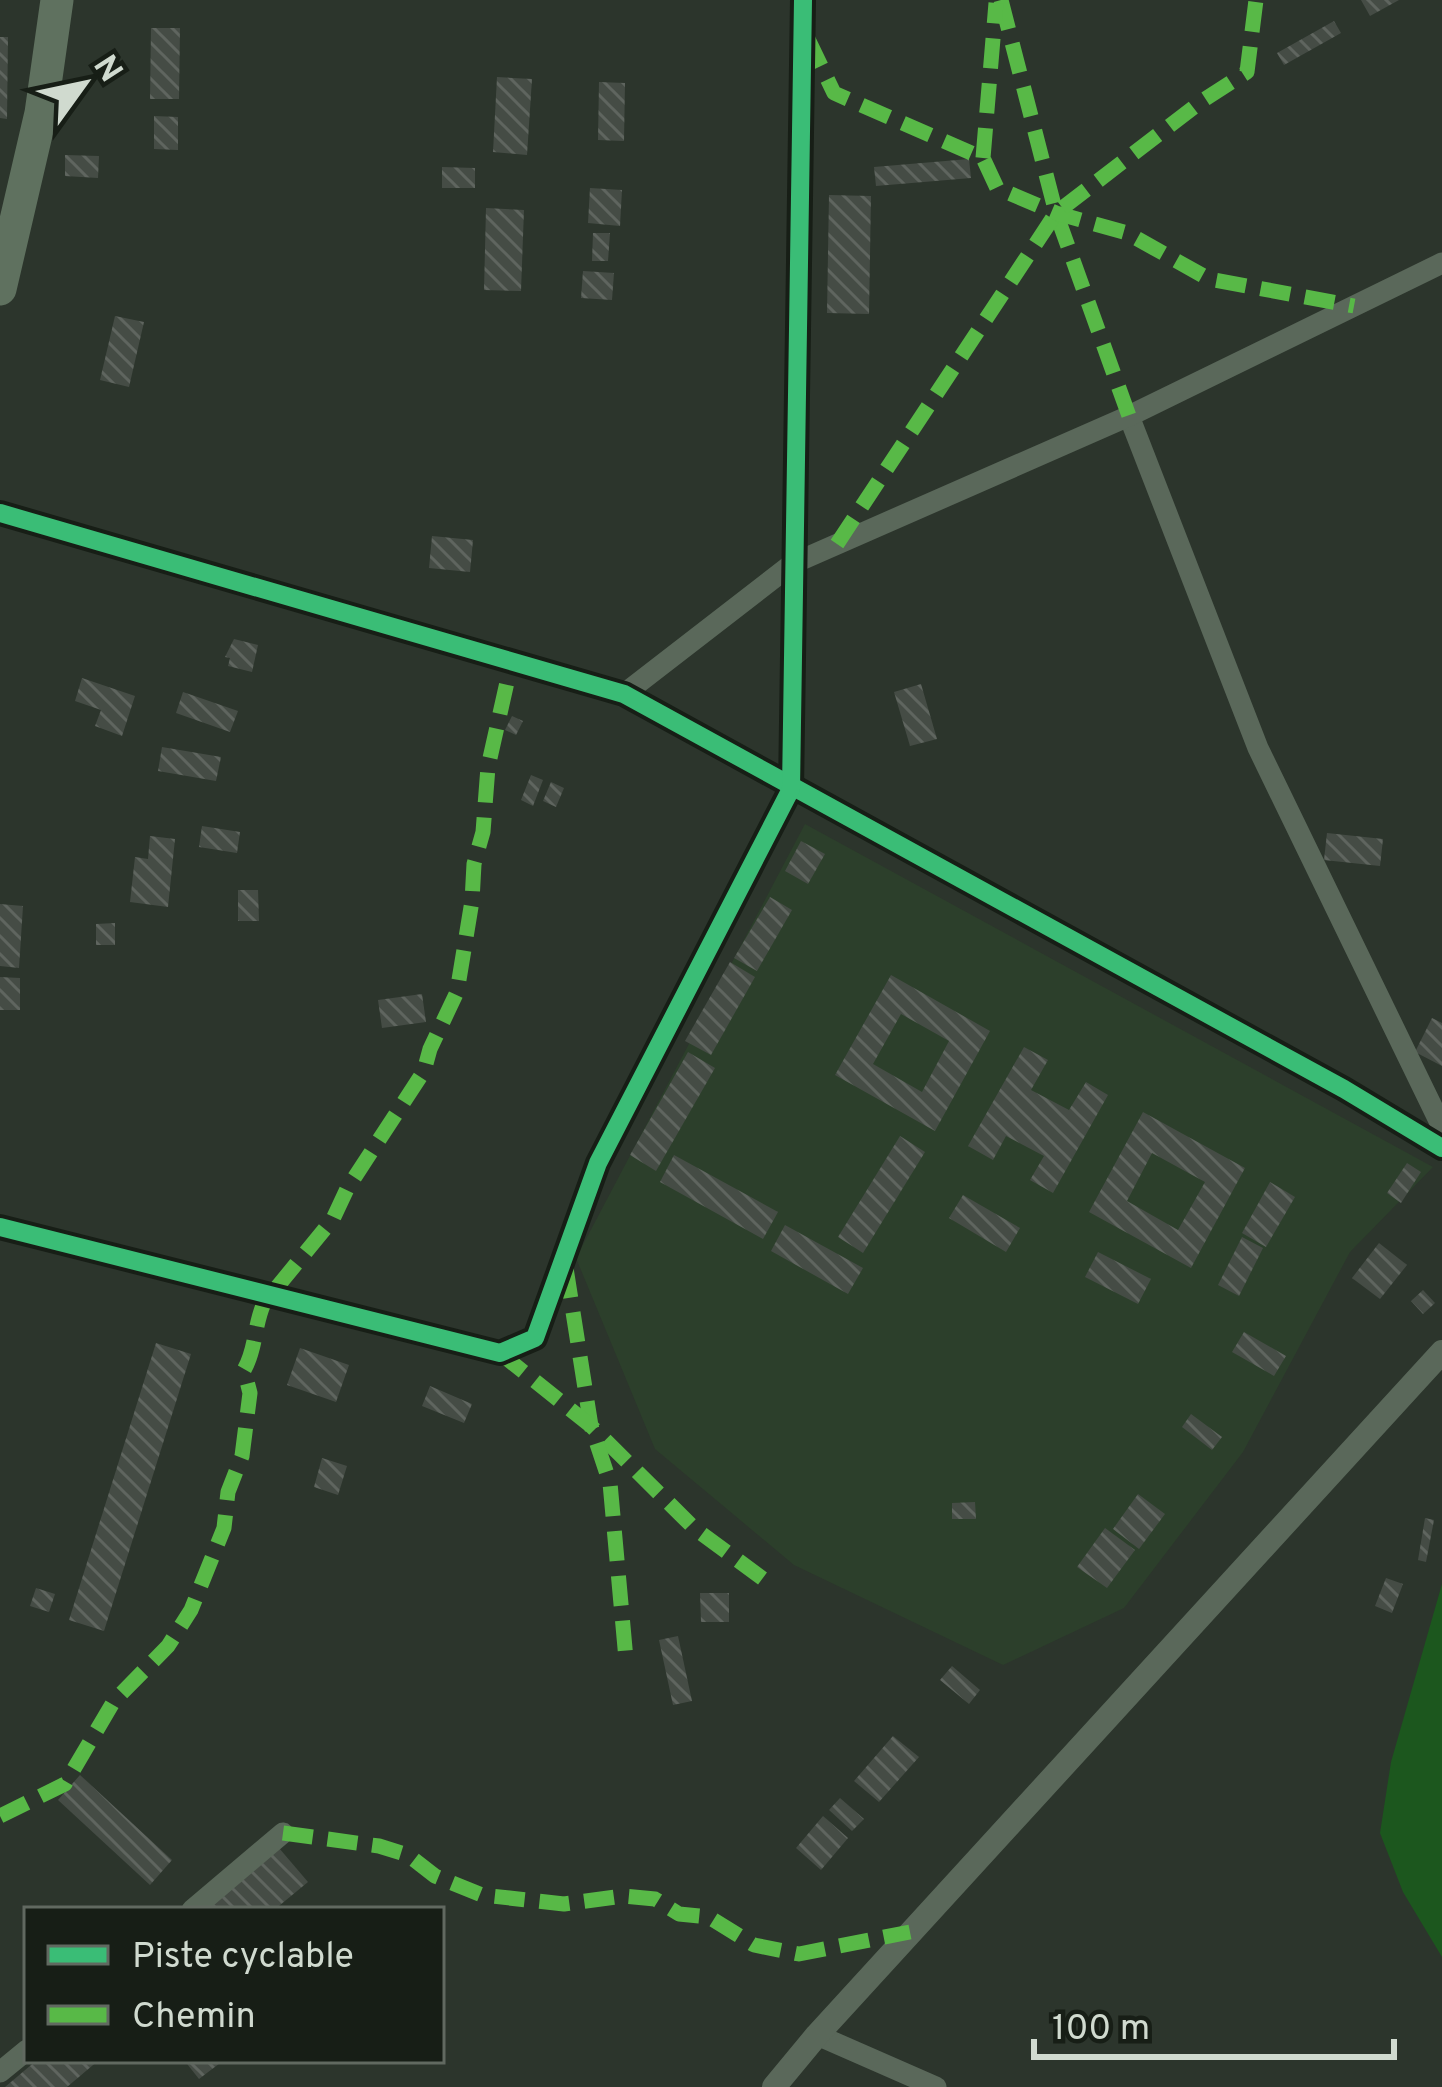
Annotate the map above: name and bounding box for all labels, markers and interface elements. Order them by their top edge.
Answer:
north arrow [24,24,144,144]
text: N [82,48,130,91]
legend [24,1907,444,2063]
text: Piste cyclable [132,1935,354,1981]
scale bar [1034,1985,1394,2059]
text: Chemin [132,1995,256,2041]
text: 100 m [1052,2007,1150,2053]

